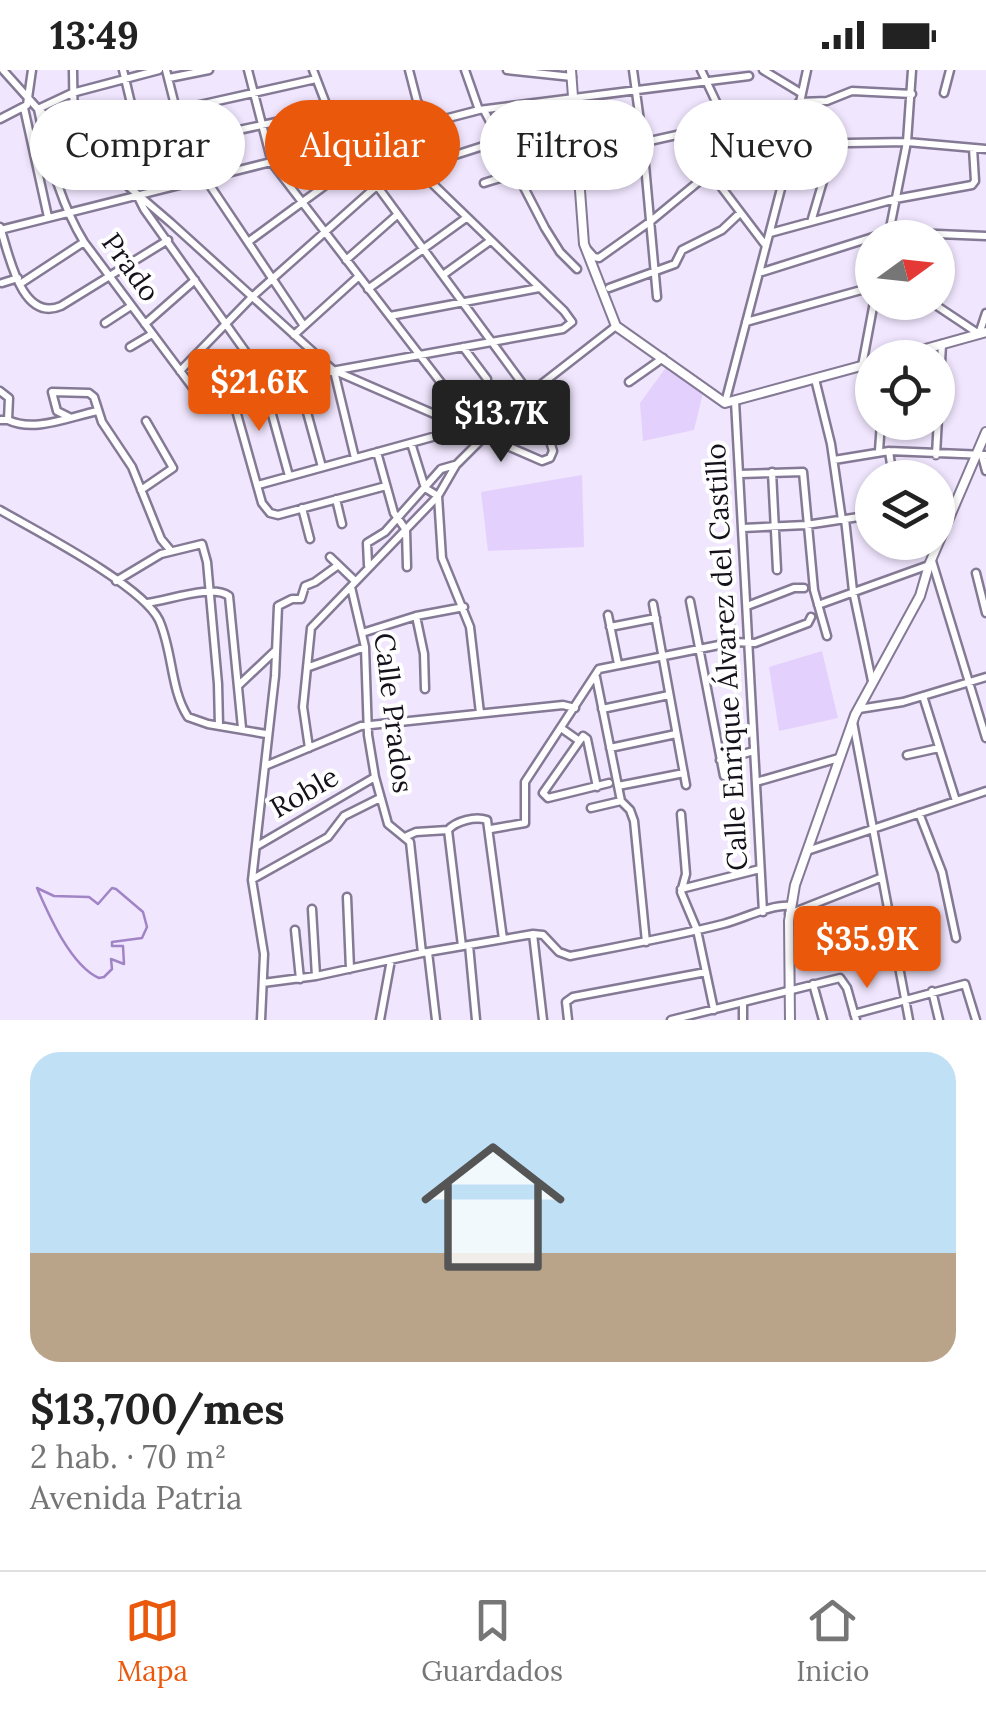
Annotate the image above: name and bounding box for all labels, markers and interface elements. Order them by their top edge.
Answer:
text: 13:49 [50,11,139,59]
chip: Comprar [30,100,245,190]
chip: Alquilar [265,100,460,190]
chip: Filtros [480,100,654,190]
chip: Nuevo [674,100,848,190]
north arrow [855,220,955,320]
map controls [855,220,955,560]
street label: Prado [94,225,168,309]
button: locate [855,340,955,440]
pin: $21.6K [178,349,340,434]
text: $21.6K [210,361,308,402]
pin: $13.7K [420,380,582,465]
text: $13.7K [454,392,548,433]
street label: Calle Enrique Álvarez del Castillo [697,442,755,872]
button: layers [855,460,955,560]
street label: Calle Prados [366,631,422,795]
street label: Roble [263,758,345,826]
pin: $35.9K [786,906,948,991]
text: $35.9K [816,918,918,959]
icon: home [403,1117,583,1297]
text: $13,700/mes [30,1382,285,1436]
text: 2 hab. · 70 m² [30,1436,227,1477]
text: Avenida Patria [30,1477,242,1518]
tab: Mapa [117,1593,188,1689]
tab: Guardados [421,1593,563,1689]
tab: Inicio [796,1593,869,1689]

